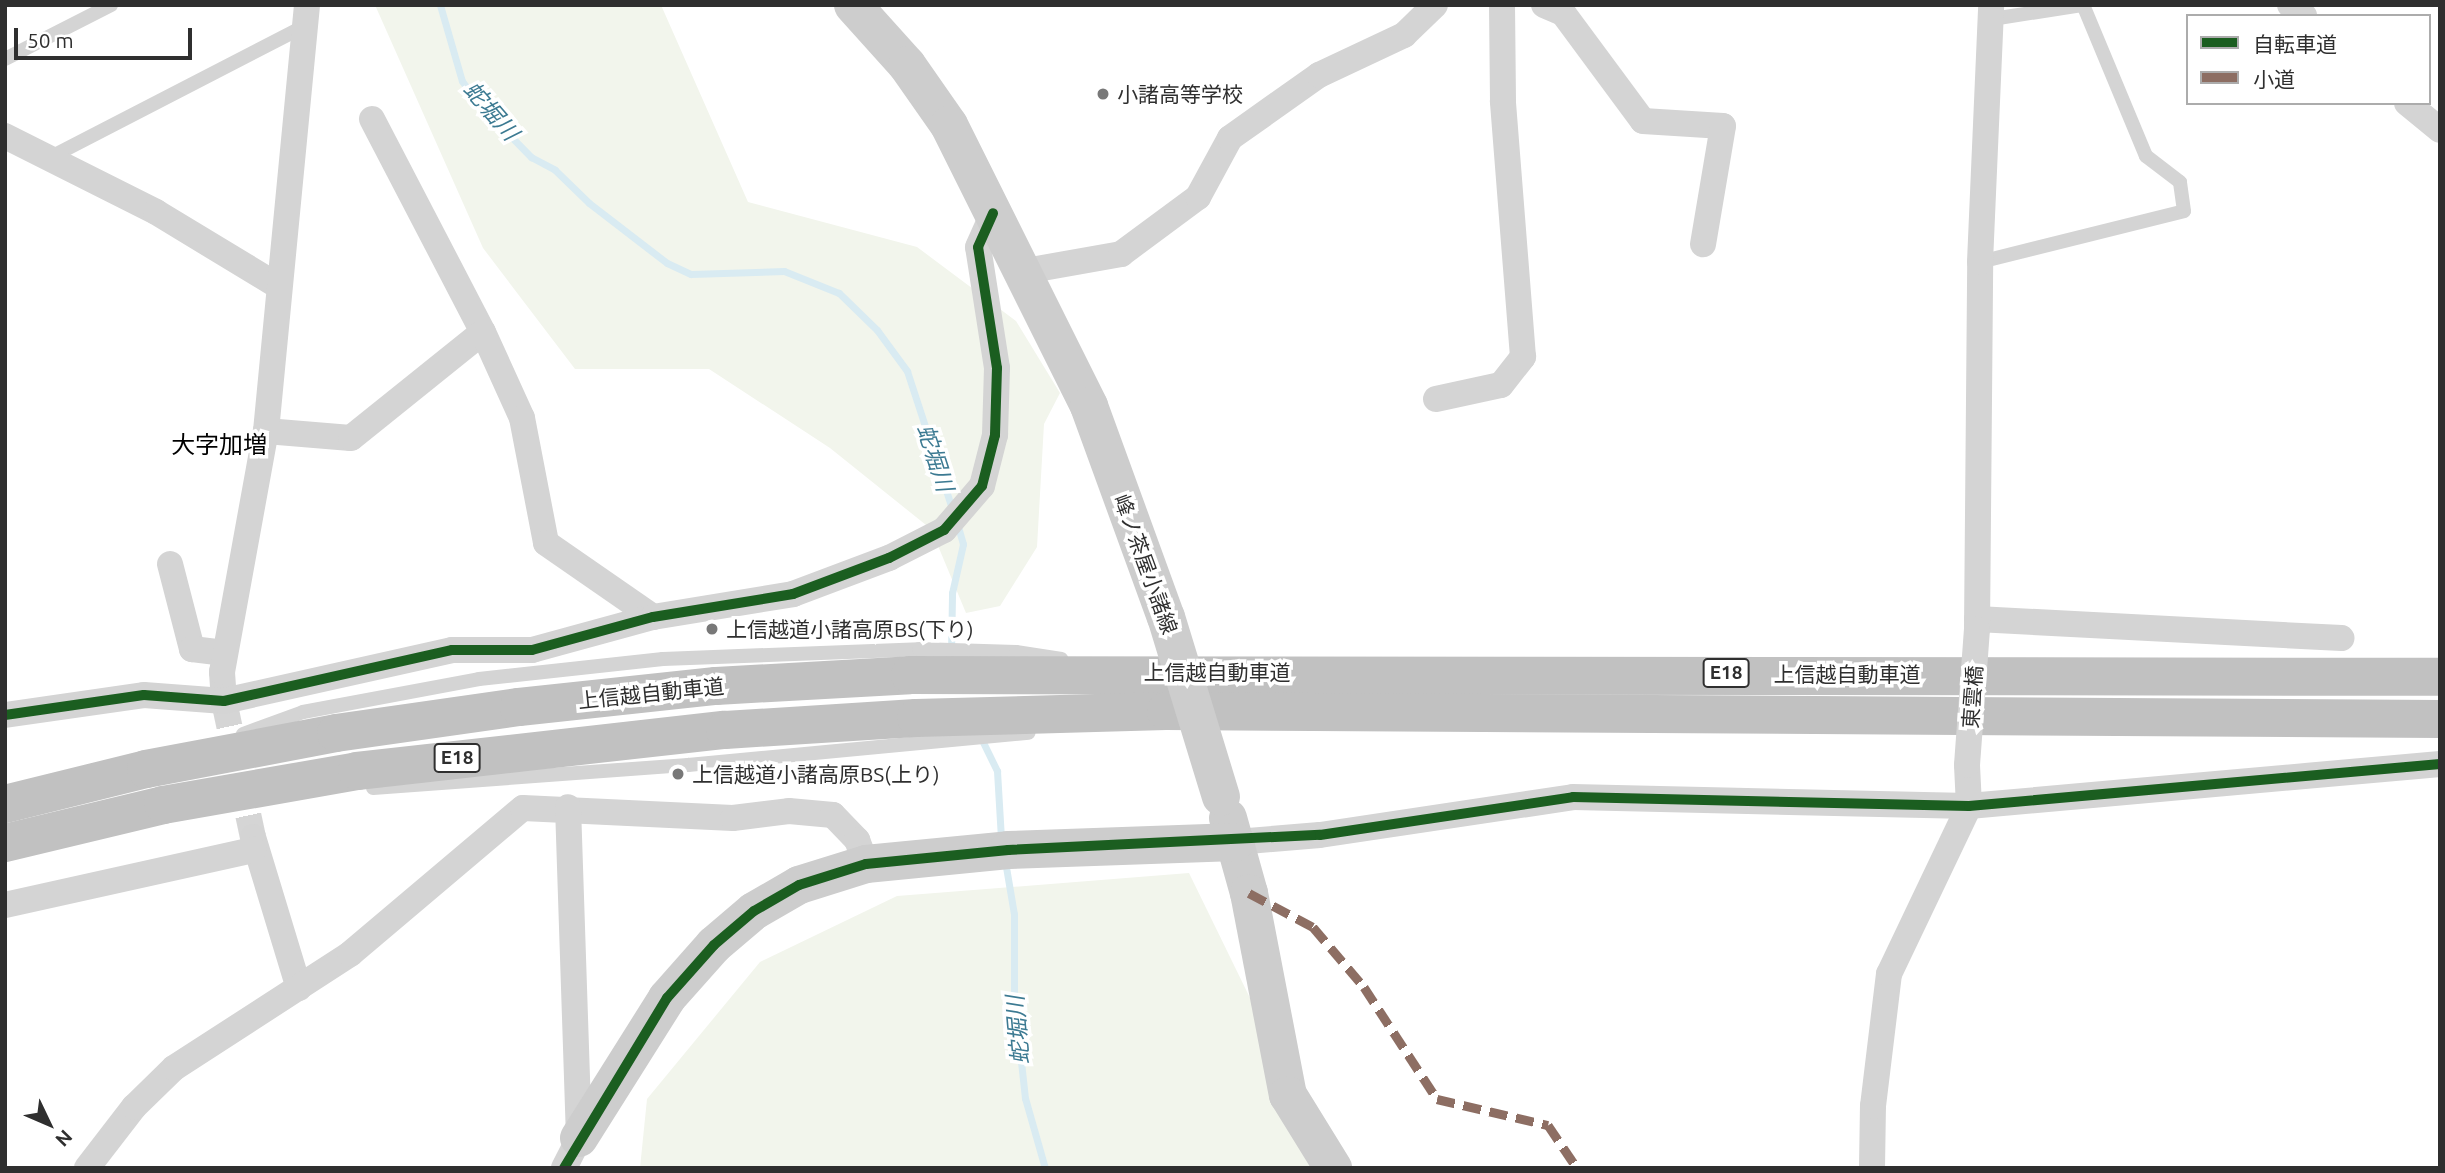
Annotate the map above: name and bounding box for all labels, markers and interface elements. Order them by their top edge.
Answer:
scale bar [18,14,196,58]
legend [2186,14,2431,105]
text: 50 m [27,28,74,52]
text: 自転車道 [2253,32,2337,56]
text: 小道 [2253,67,2295,91]
water label: 蛇堀川 [458,76,524,146]
place label: 小諸高等学校 [1117,81,1243,107]
marker: 小諸高等学校 [1095,86,1111,102]
water label: 蛇堀川 [911,421,959,495]
district label: 大字加増 [171,431,267,459]
street label: 峰ノ茶屋小諸線 [1109,491,1183,637]
place label: 上信越道小諸高原BS(下り) [726,616,974,642]
marker: 上信越道小諸高原BS(下り) [704,621,720,637]
road number: E18 [1702,658,1750,688]
street label: 上信越自動車道 [1144,659,1290,685]
street label: 上信越自動車道 [1774,661,1920,687]
street label: 東雲橋 [1957,665,1987,729]
street label: 上信越自動車道 [577,673,725,713]
road number: E18 [433,743,482,774]
place label: 上信越道小諸高原BS(上り) [692,761,940,787]
marker: 上信越道小諸高原BS(上り) [670,766,686,782]
water label: 蛇堀川 [1001,994,1035,1066]
north arrow [14,1089,84,1159]
text: N [51,1126,77,1151]

